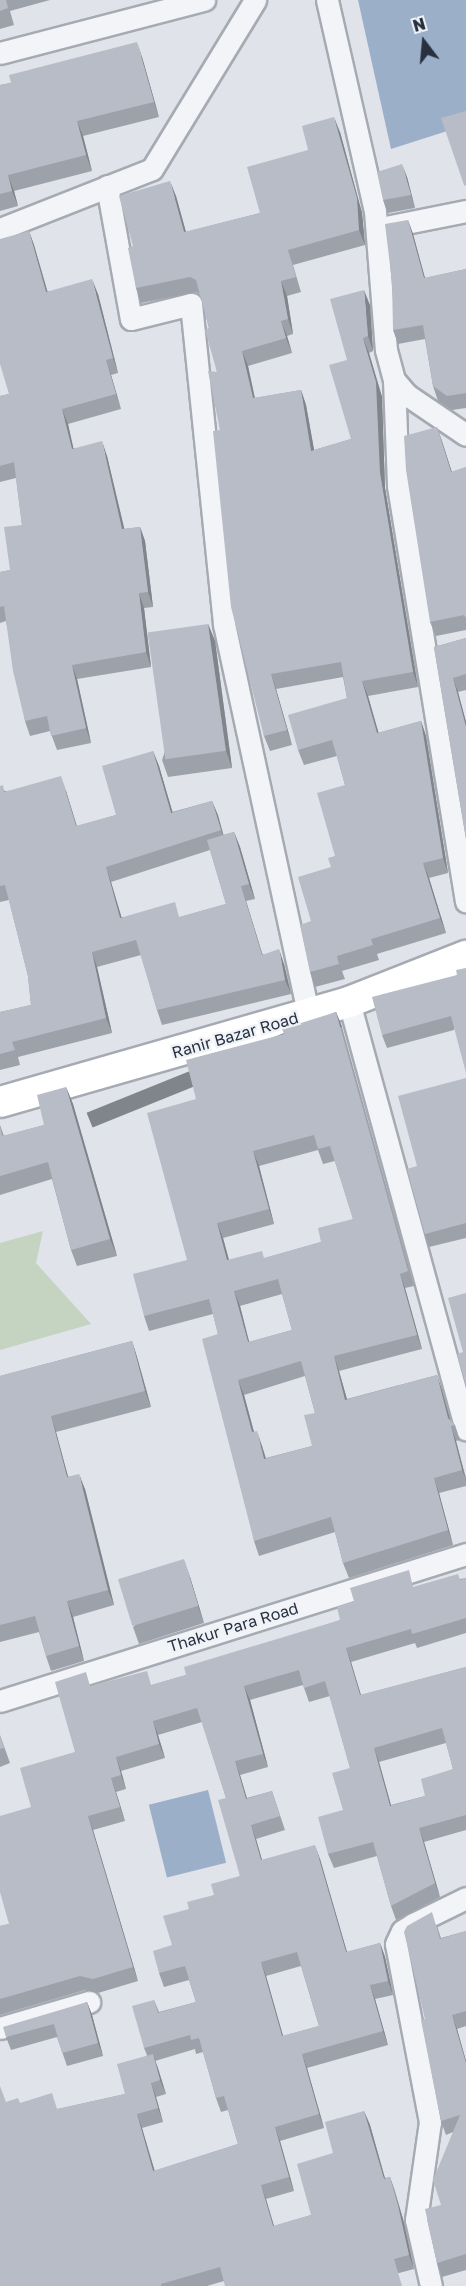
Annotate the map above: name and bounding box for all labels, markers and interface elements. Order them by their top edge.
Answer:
north arrow [394,12,454,72]
text: N [410,13,428,36]
street label: Ranir Bazar Road [170,1008,300,1062]
street label: Thakur Para Road [165,1598,301,1656]

